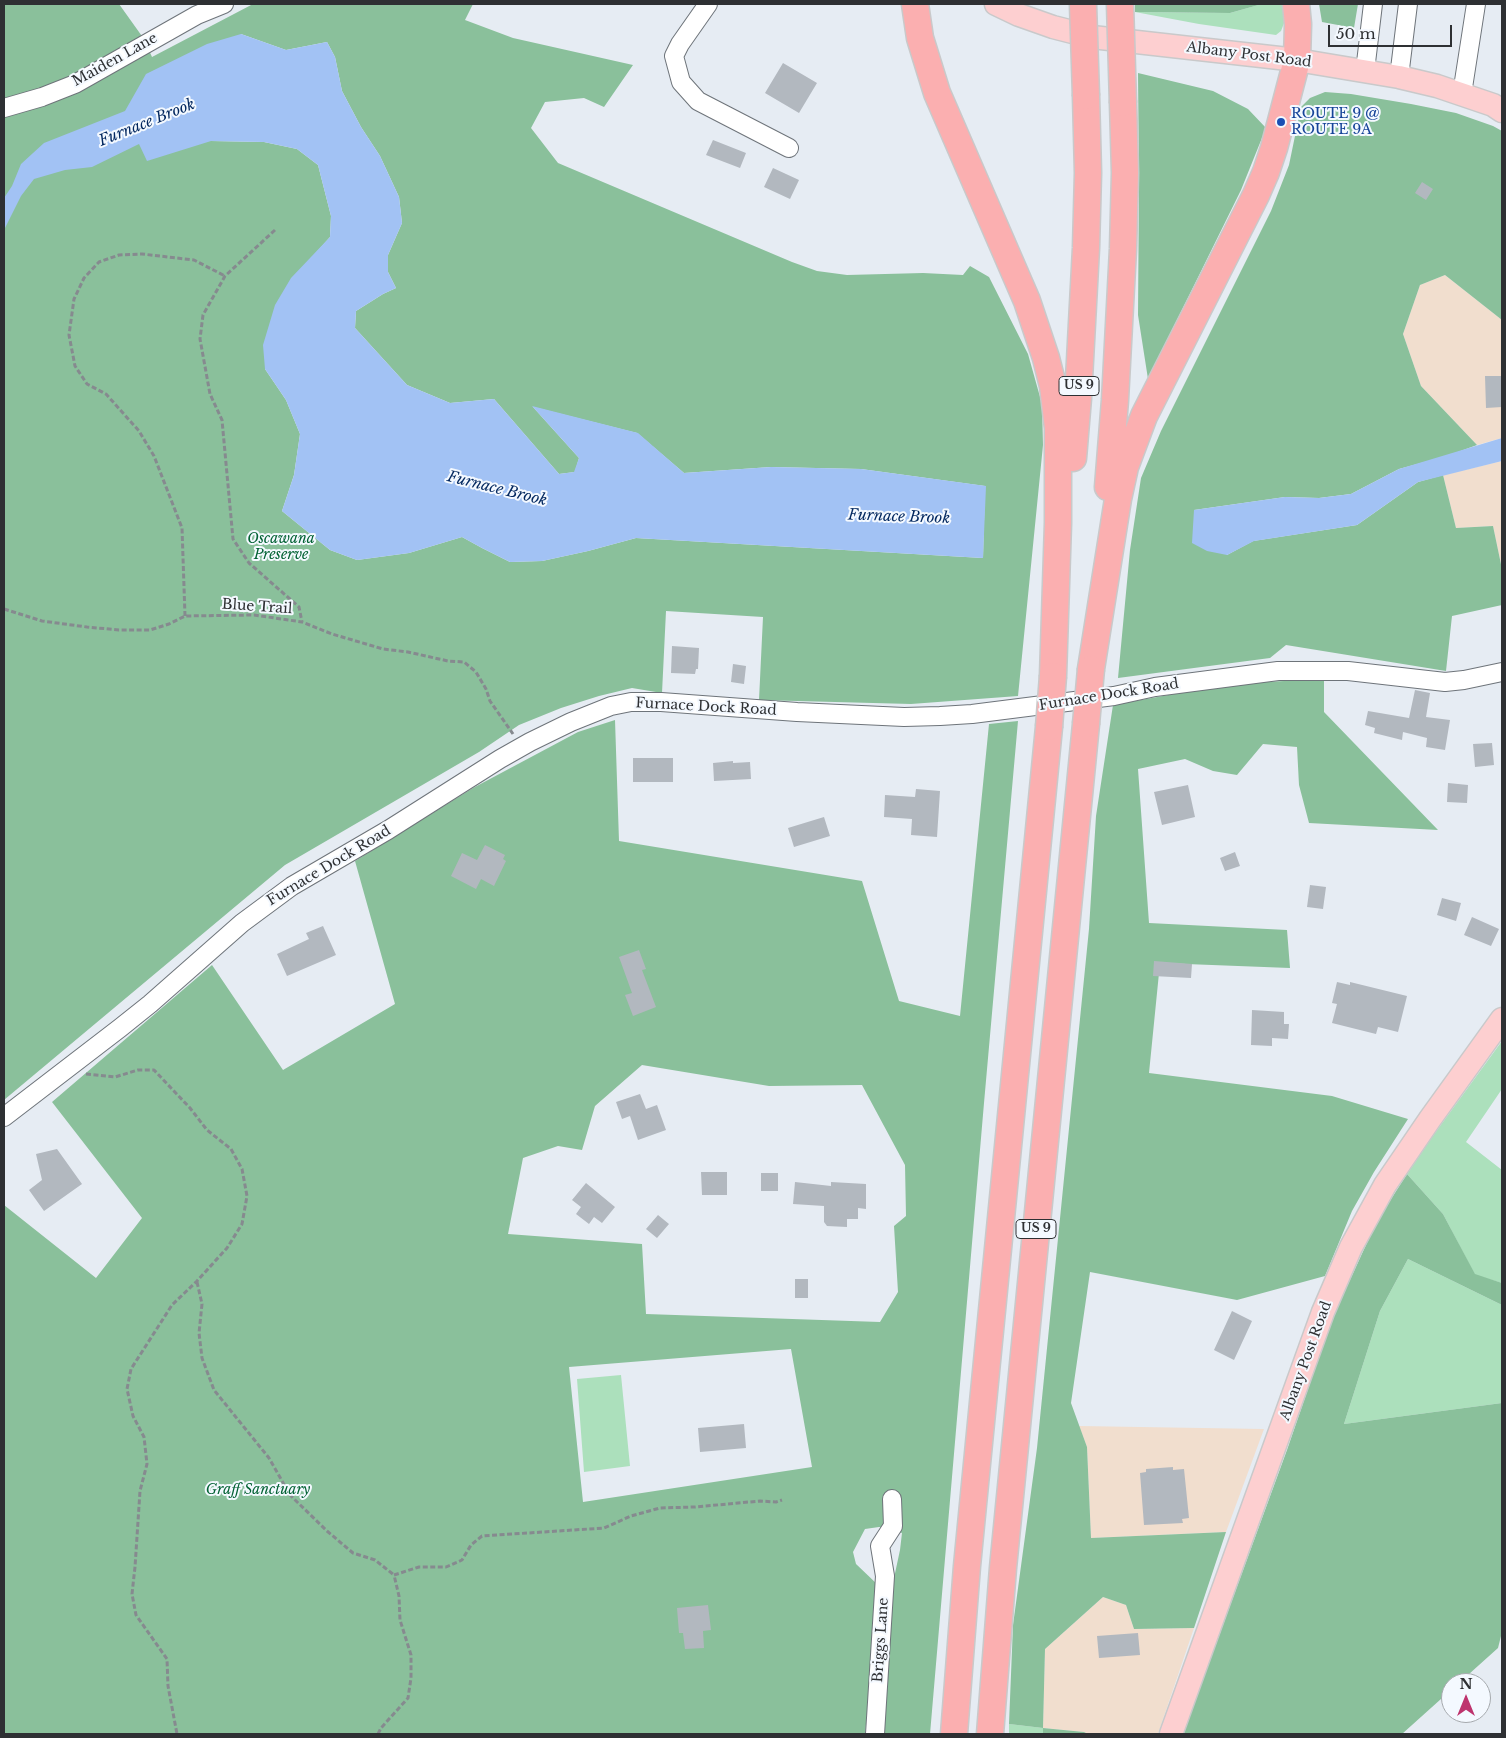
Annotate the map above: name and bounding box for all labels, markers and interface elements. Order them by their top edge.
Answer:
scale bar [1331,15,1455,47]
text: 50 m [1336,24,1376,43]
street label: Maiden Lane [70,30,160,90]
street label: Albany Post Road [1186,39,1312,71]
water label: Furnace Brook [96,96,198,150]
place label: ROUTE 9 @ ROUTE 9A [1291,106,1380,138]
marker: ROUTE 9 @ ROUTE 9A [1275,116,1287,128]
road number: US 9 [1059,376,1099,396]
water label: Furnace Brook [445,468,549,510]
water label: Furnace Brook [848,506,950,528]
park label: Oscawana Preserve [247,531,315,564]
street label: Blue Trail [221,596,293,618]
street label: Furnace Dock Road [1038,676,1180,714]
street label: Furnace Dock Road [635,695,777,719]
street label: Furnace Dock Road [264,822,394,910]
road number: US 9 [1016,1220,1056,1238]
street label: Albany Post Road [1277,1299,1335,1423]
park label: Graff Sanctuary [206,1482,310,1498]
street label: Briggs Lane [870,1597,892,1683]
north arrow [1441,1673,1491,1723]
text: N [1459,1675,1473,1693]

